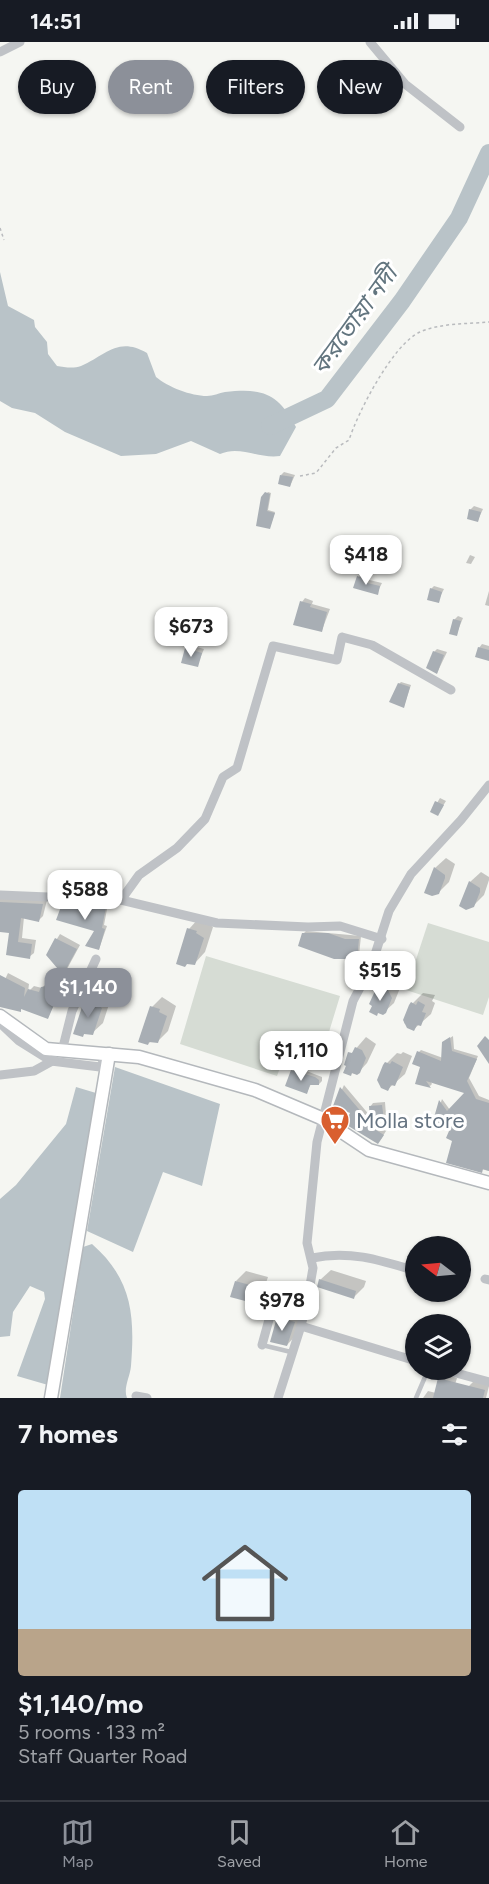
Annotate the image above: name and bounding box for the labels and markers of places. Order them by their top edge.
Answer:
pin: $418 [330,535,402,586]
pin: $673 [155,607,227,658]
pin: $588 [49,870,121,921]
pin: $515 [344,951,416,1002]
pin: $1,140 [39,968,137,1019]
pin: $1,110 [252,1031,350,1082]
supermarket icon: Molla store [319,1104,351,1146]
place label: Molla store [356,1107,464,1134]
pin: $978 [246,1281,318,1332]

